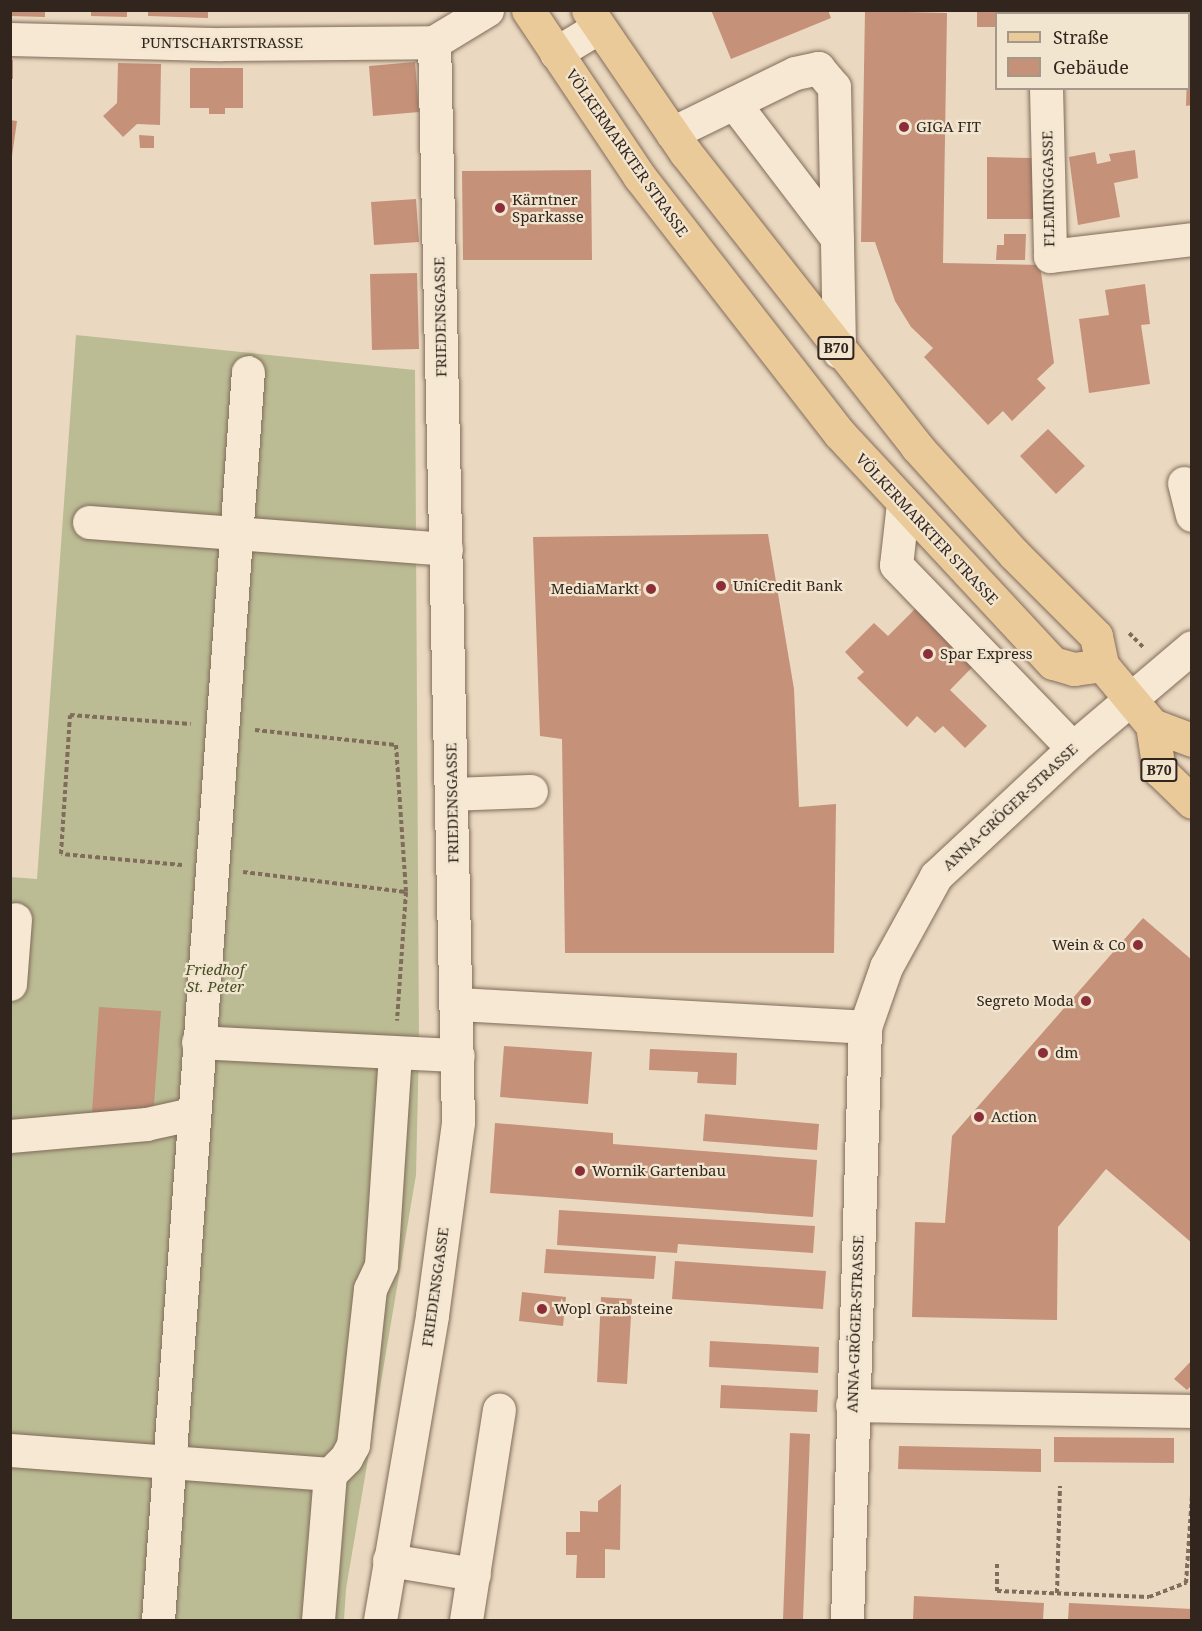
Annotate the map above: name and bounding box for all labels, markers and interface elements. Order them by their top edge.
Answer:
legend [995,12,1190,90]
text: Straße [1053,25,1109,49]
street label: PUNTSCHARTSTRASSE [141,34,303,52]
text: Gebäude [1053,55,1129,79]
street label: VÖLKERMARKTER STRASSE [562,66,692,240]
place label: GIGA FIT [916,118,981,136]
marker: GIGA FIT [897,120,911,134]
street label: FLEMINGGASSE [1038,131,1058,247]
place label: Kärntner Sparkasse [512,190,584,225]
marker: Kärntner Sparkasse [493,201,507,215]
street label: FRIEDENSGASSE [430,257,450,377]
road number: B70 [816,337,856,359]
street label: VÖLKERMARKTER STRASSE [852,450,1002,608]
place label: UniCredit Bank [733,577,842,595]
marker: UniCredit Bank [714,579,728,593]
place label: MediaMarkt [551,580,639,598]
marker: MediaMarkt [644,582,658,596]
place label: Spar Express [940,645,1033,663]
marker: Spar Express [921,647,935,661]
street label: ANNA-GRÖGER-STRASSE [939,740,1081,874]
street label: FRIEDENSGASSE [442,743,462,863]
road number: B70 [1140,759,1178,781]
place label: Wein & Co [1052,936,1126,954]
marker: Wein & Co [1131,938,1145,952]
park label: Friedhof St. Peter [186,960,244,995]
place label: Segreto Moda [976,992,1074,1010]
marker: Segreto Moda [1079,994,1093,1008]
place label: dm [1055,1044,1078,1062]
marker: dm [1036,1046,1050,1060]
place label: Action [991,1108,1037,1126]
marker: Action [972,1110,986,1124]
place label: Wornik Gartenbau [592,1162,726,1180]
marker: Wornik Gartenbau [573,1164,587,1178]
street label: FRIEDENSGASSE [418,1226,452,1348]
street label: ANNA-GRÖGER-STRASSE [843,1235,867,1413]
place label: Wopl Grabsteine [554,1300,673,1318]
marker: Wopl Grabsteine [535,1302,549,1316]

